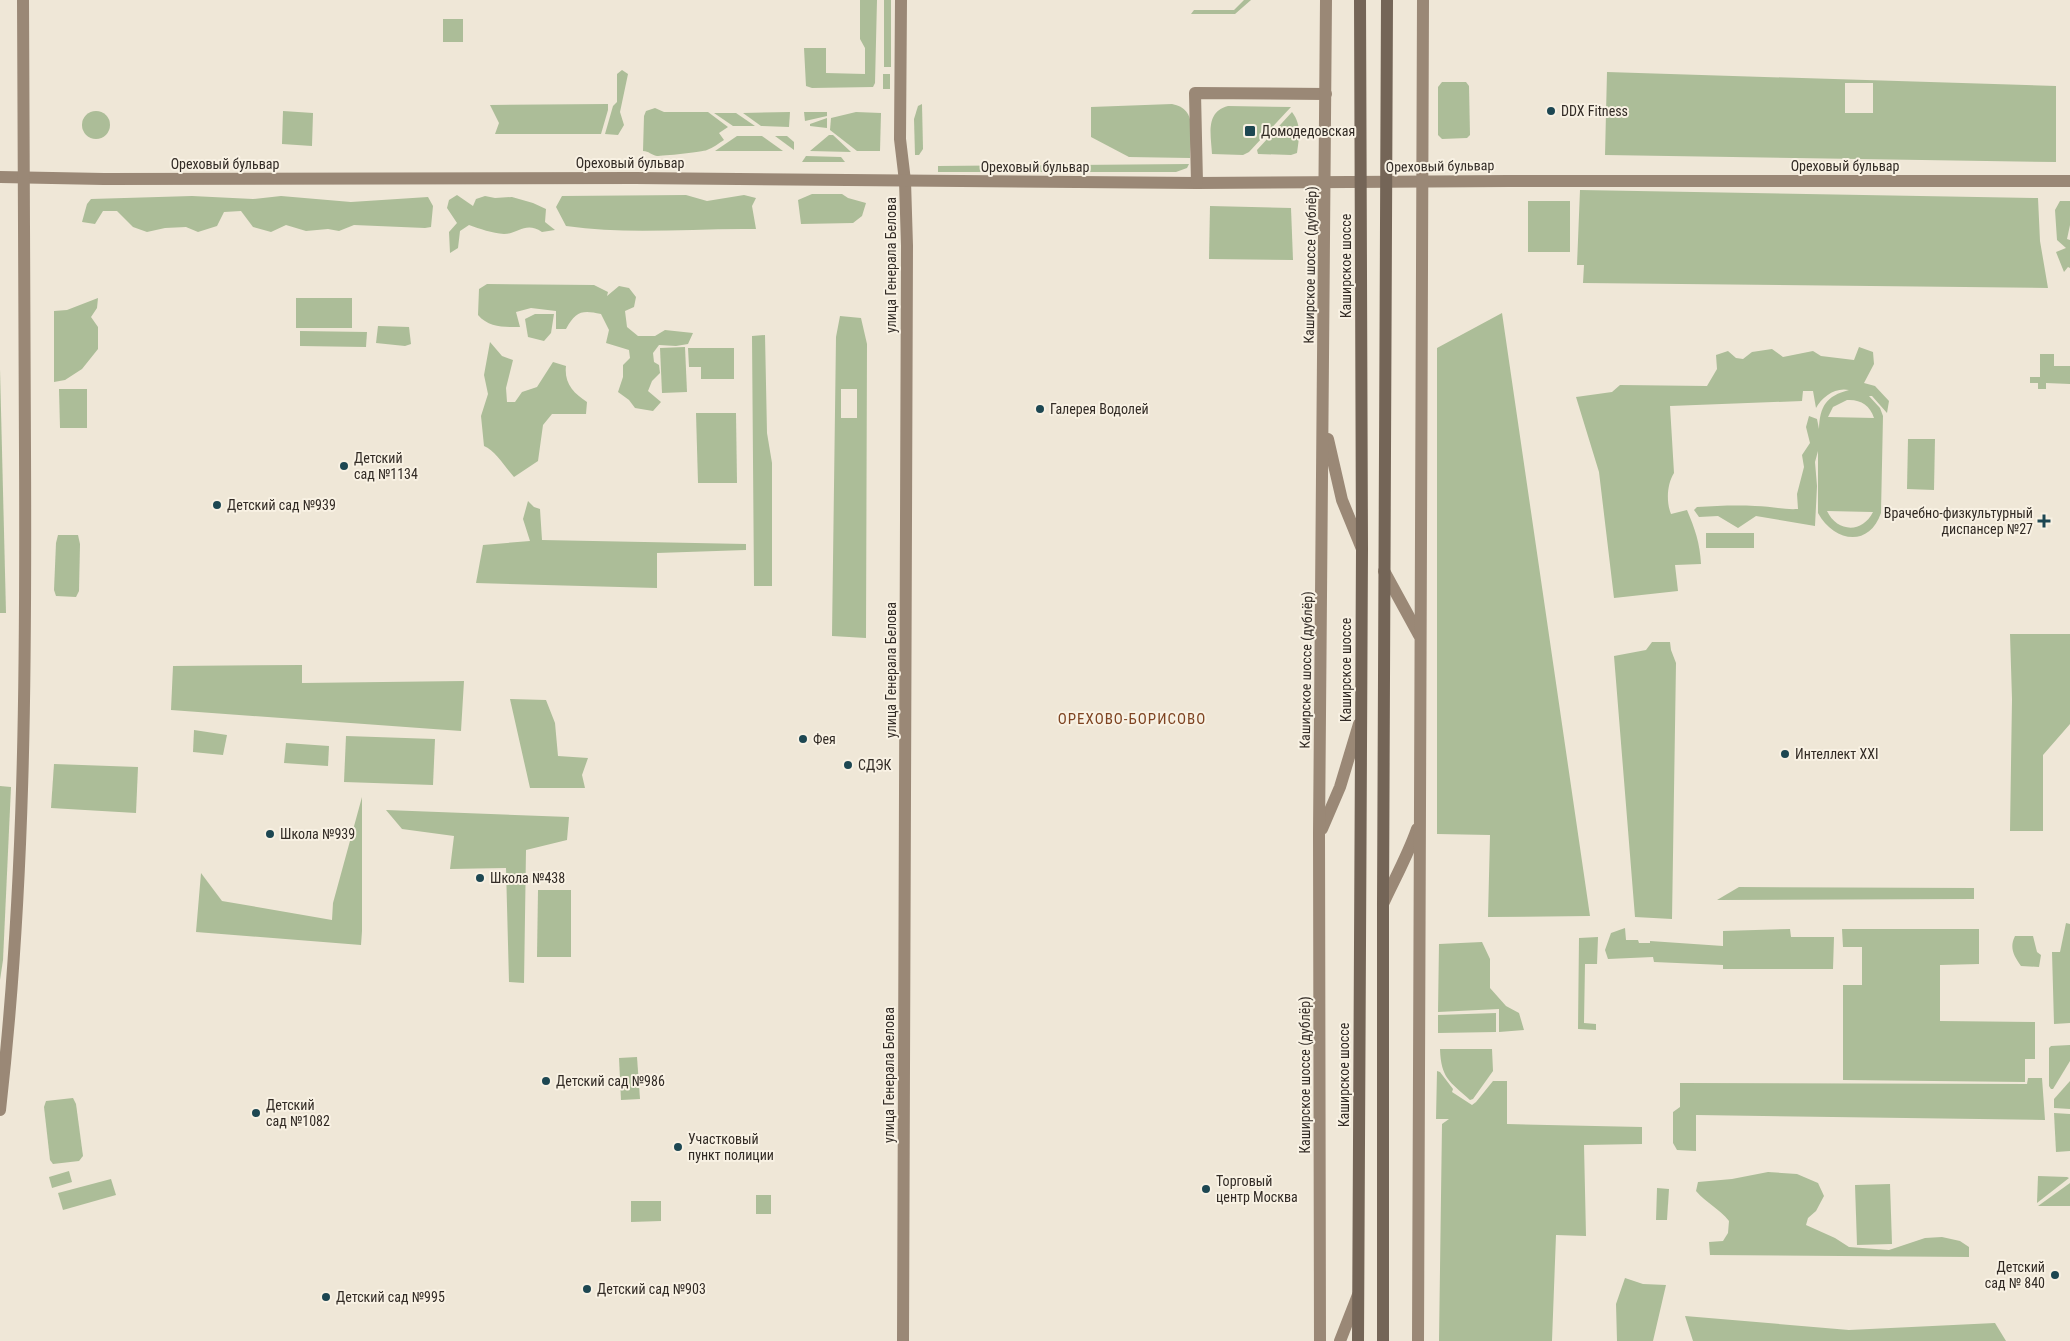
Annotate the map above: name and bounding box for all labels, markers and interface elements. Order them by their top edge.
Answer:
place label: DDX Fitness [1561,103,1628,119]
marker: DDX Fitness [1545,105,1557,117]
place label: Домодедовская [1261,123,1355,139]
marker: Домодедовская [1243,124,1257,138]
street label: Ореховый бульвар [576,155,684,171]
street label: Ореховый бульвар [171,156,279,172]
street label: Ореховый бульвар [1386,157,1495,175]
street label: Ореховый бульвар [1791,158,1899,174]
street label: Ореховый бульвар [981,159,1089,175]
street label: Каширское шоссе (дублёр) [1301,186,1320,344]
street label: улица Генерала Белова [883,197,899,333]
street label: Каширское шоссе [1338,213,1354,318]
place label: Галерея Водолей [1050,401,1149,417]
marker: Галерея Водолей [1034,403,1046,415]
place label: Детский сад №1134 [354,450,418,482]
marker: Детский сад №1134 [338,460,350,472]
place label: Детский сад №939 [227,497,336,513]
marker: Детский сад №939 [211,499,223,511]
place label: Врачебно-физкультурный диспансер №27 [1884,505,2033,537]
marker: Врачебно-физкультурный диспансер №27 [2037,514,2051,528]
street label: Каширское шоссе (дублёр) [1297,591,1316,749]
street label: улица Генерала Белова [883,602,899,738]
street label: Каширское шоссе [1338,617,1354,722]
district label: ОРЕХОВО-БОРИСОВО [1058,710,1206,728]
place label: Фея [813,731,836,747]
marker: Фея [797,733,809,745]
place label: Интеллект XXI [1795,746,1878,762]
marker: Интеллект XXI [1779,748,1791,760]
place label: СДЭК [858,757,891,773]
marker: СДЭК [842,759,854,771]
place label: Школа №939 [280,826,355,842]
marker: Школа №939 [264,828,276,840]
place label: Школа №438 [490,870,565,886]
marker: Школа №438 [474,872,486,884]
street label: Каширское шоссе (дублёр) [1297,996,1314,1154]
street label: улица Генерала Белова [881,1007,897,1143]
street label: Каширское шоссе [1336,1022,1352,1127]
place label: Детский сад №986 [556,1073,665,1089]
marker: Детский сад №986 [540,1075,552,1087]
place label: Детский сад №1082 [266,1097,330,1129]
marker: Детский сад №1082 [250,1107,262,1119]
place label: Участковый пункт полиции [688,1131,774,1163]
marker: Участковый пункт полиции [672,1141,684,1153]
place label: Торговый центр Москва [1216,1173,1298,1205]
marker: Торговый центр Москва [1200,1183,1212,1195]
place label: Детский сад № 840 [1985,1259,2045,1291]
marker: Детский сад № 840 [2049,1269,2061,1281]
place label: Детский сад №903 [597,1281,706,1297]
marker: Детский сад №903 [581,1283,593,1295]
place label: Детский сад №995 [336,1289,445,1305]
marker: Детский сад №995 [320,1291,332,1303]

